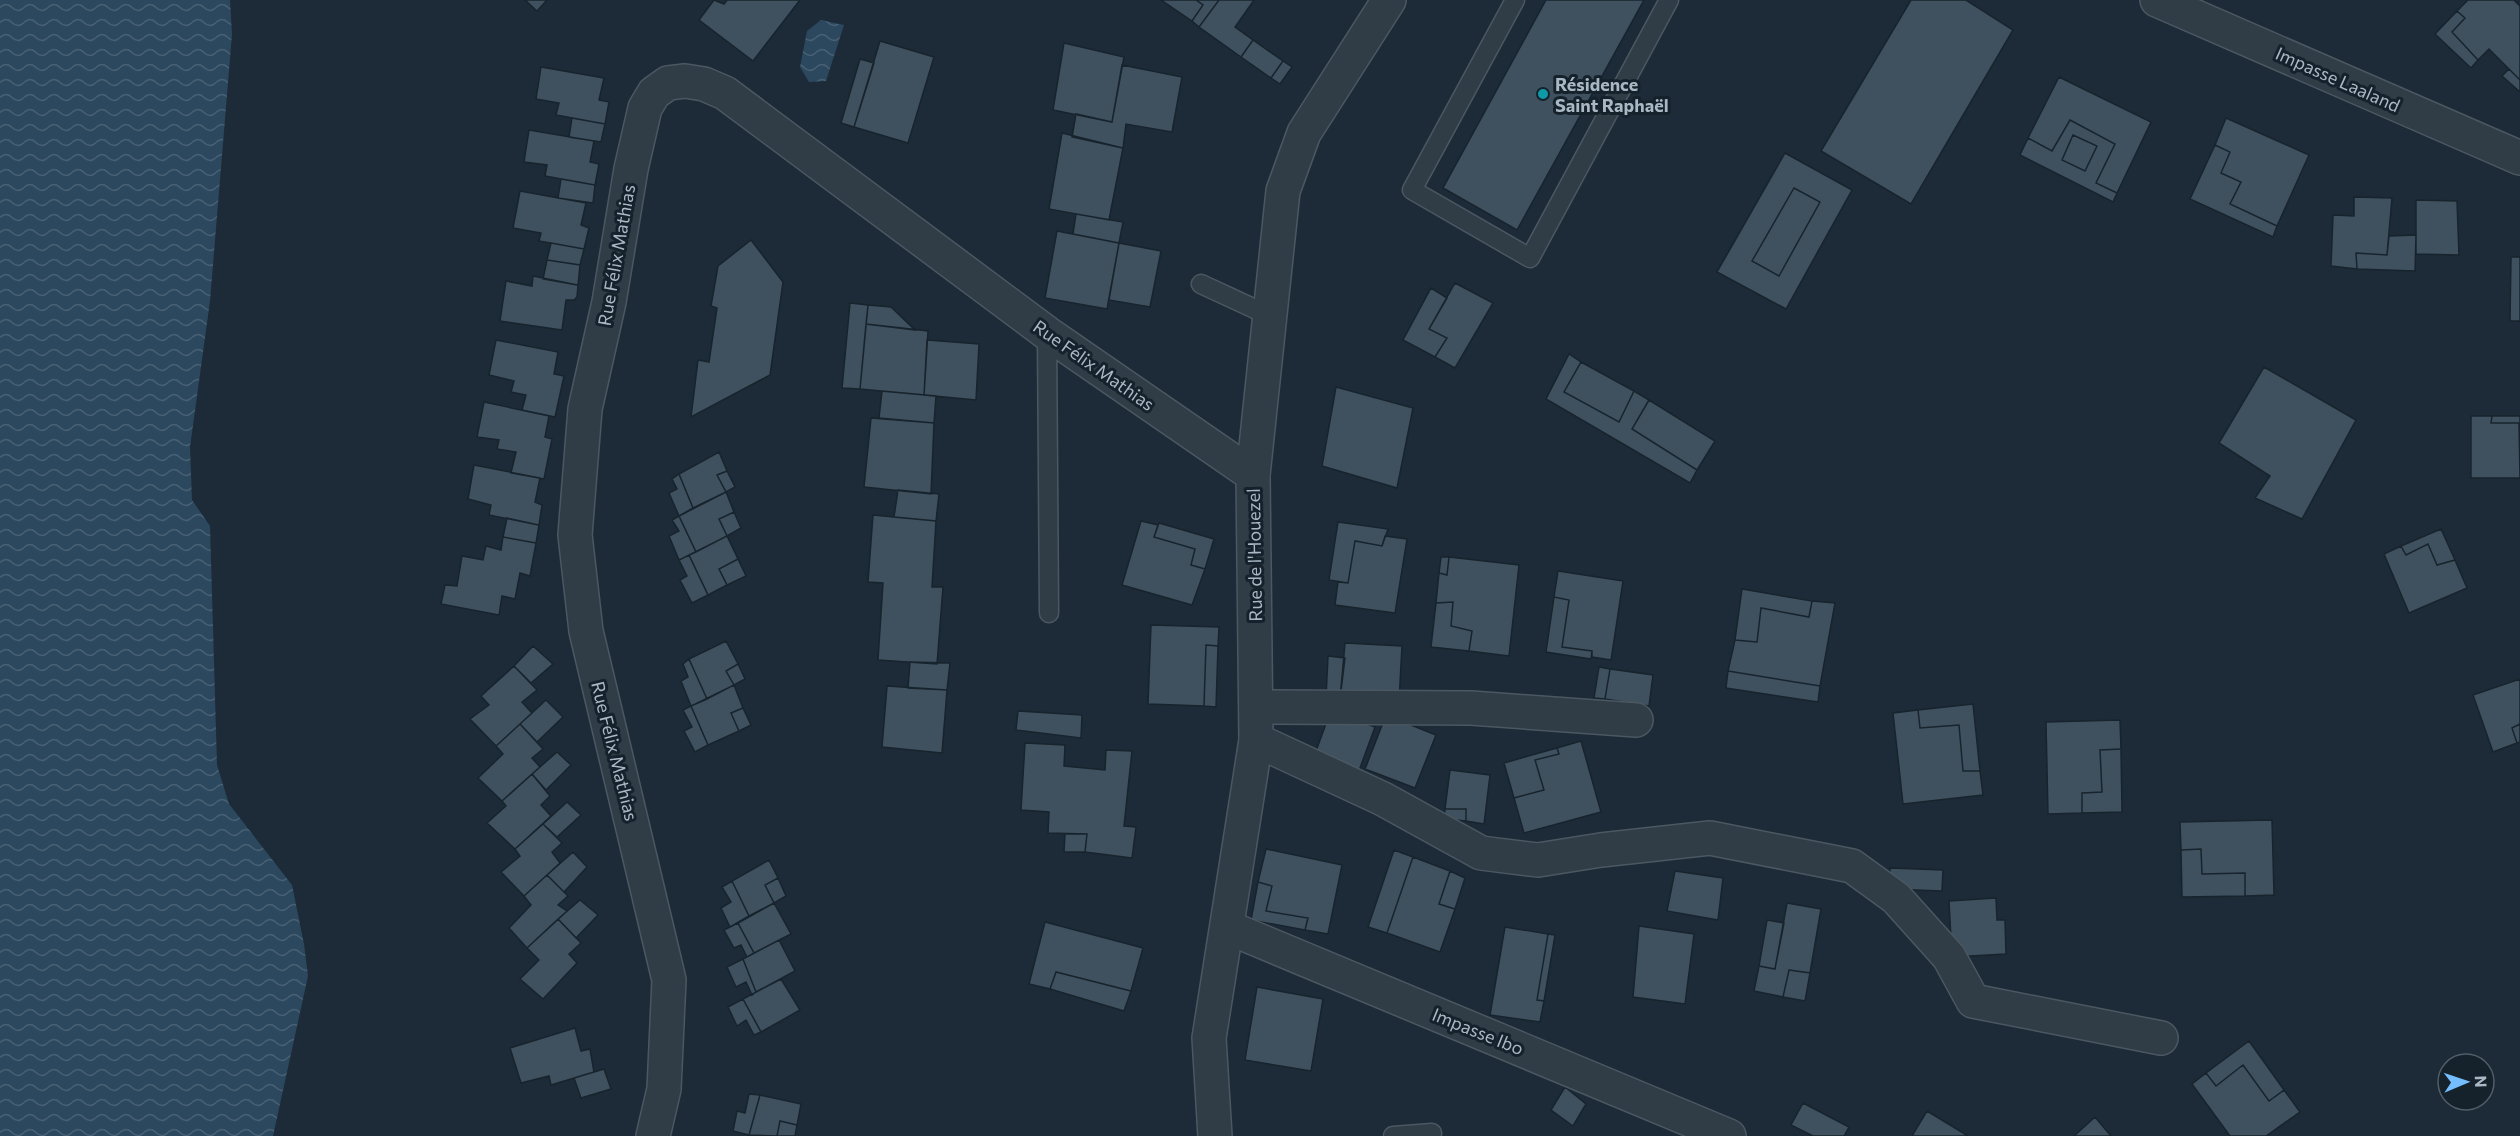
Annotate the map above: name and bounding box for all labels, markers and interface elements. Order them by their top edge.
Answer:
street label: Impasse Laaland [2272,42,2404,116]
place label: Résidence Saint Raphaël [1555,73,1669,116]
marker: Résidence Saint Raphaël [1536,87,1550,101]
street label: Rue Félix Mathias [593,183,639,327]
street label: Rue Félix Mathias [1029,315,1159,415]
street label: Rue de l'Houezel [1242,488,1266,622]
street label: Rue Félix Mathias [587,679,643,823]
street label: Impasse Ibo [1429,1003,1527,1059]
north arrow [2436,1052,2496,1112]
text: N [2472,1075,2491,1088]

